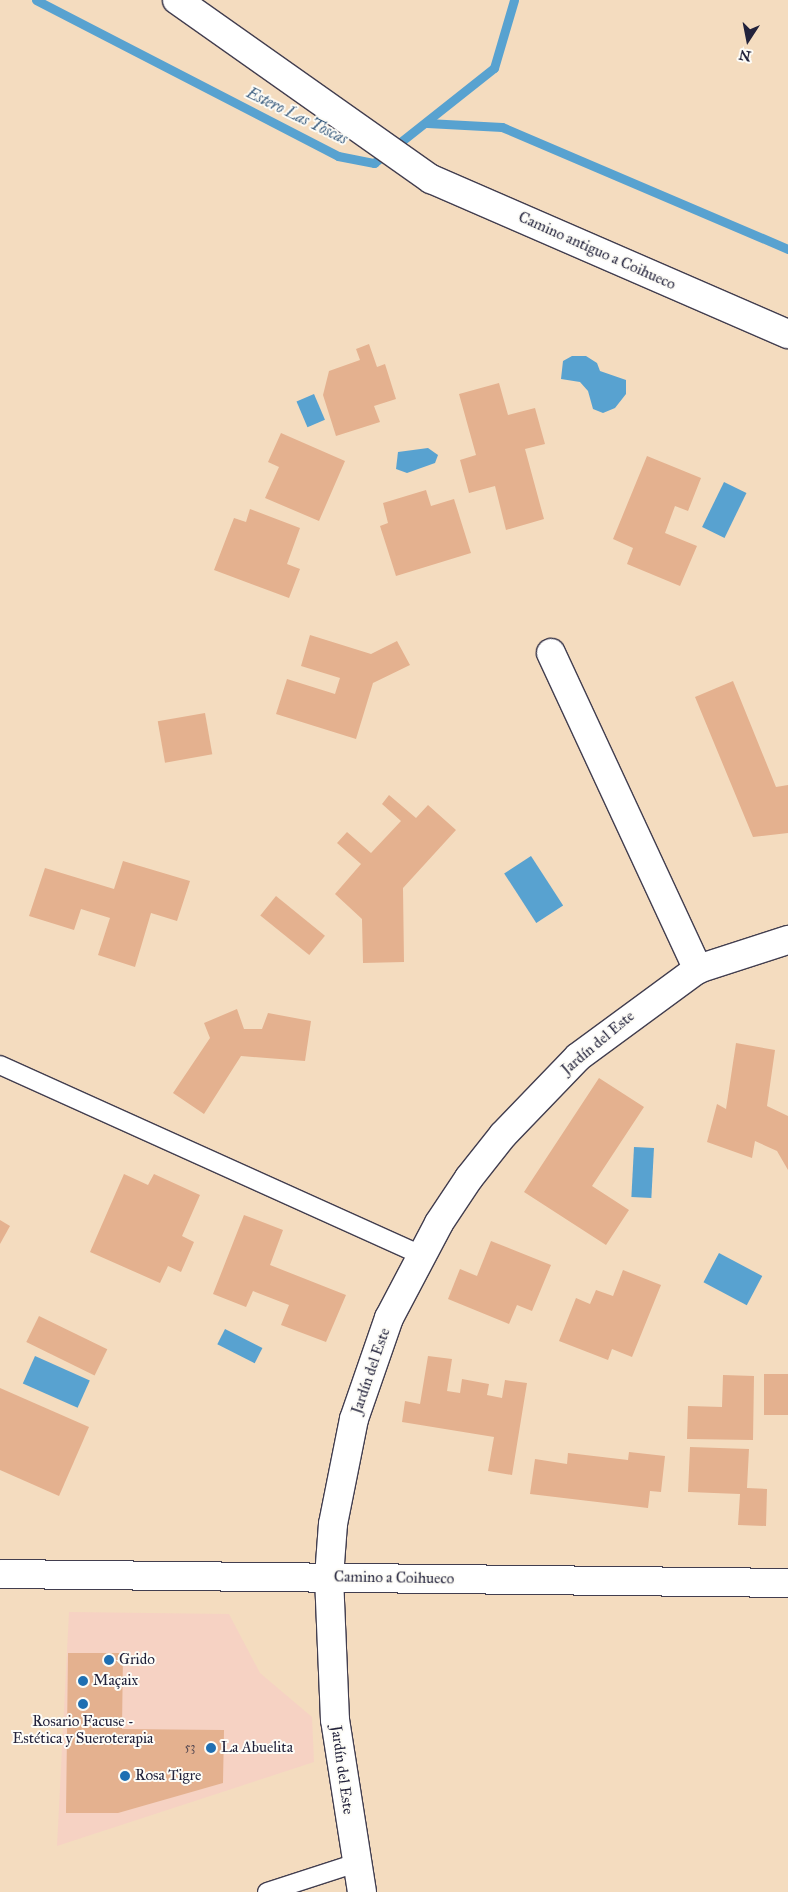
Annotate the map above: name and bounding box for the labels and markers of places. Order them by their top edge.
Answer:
place label: Grido [119,1651,155,1669]
marker: Grido [103,1654,115,1666]
place label: Maçaix [93,1672,138,1690]
marker: Maçaix [77,1675,89,1687]
marker: Rosario Facuse - Estética y Sueroterapia [77,1698,89,1710]
place label: Rosario Facuse - Estética y Sueroterapia [13,1712,153,1747]
place label: La Abuelita [221,1739,293,1757]
marker: La Abuelita [205,1742,217,1754]
place label: Rosa Tigre [135,1767,201,1785]
marker: Rosa Tigre [119,1770,131,1782]

